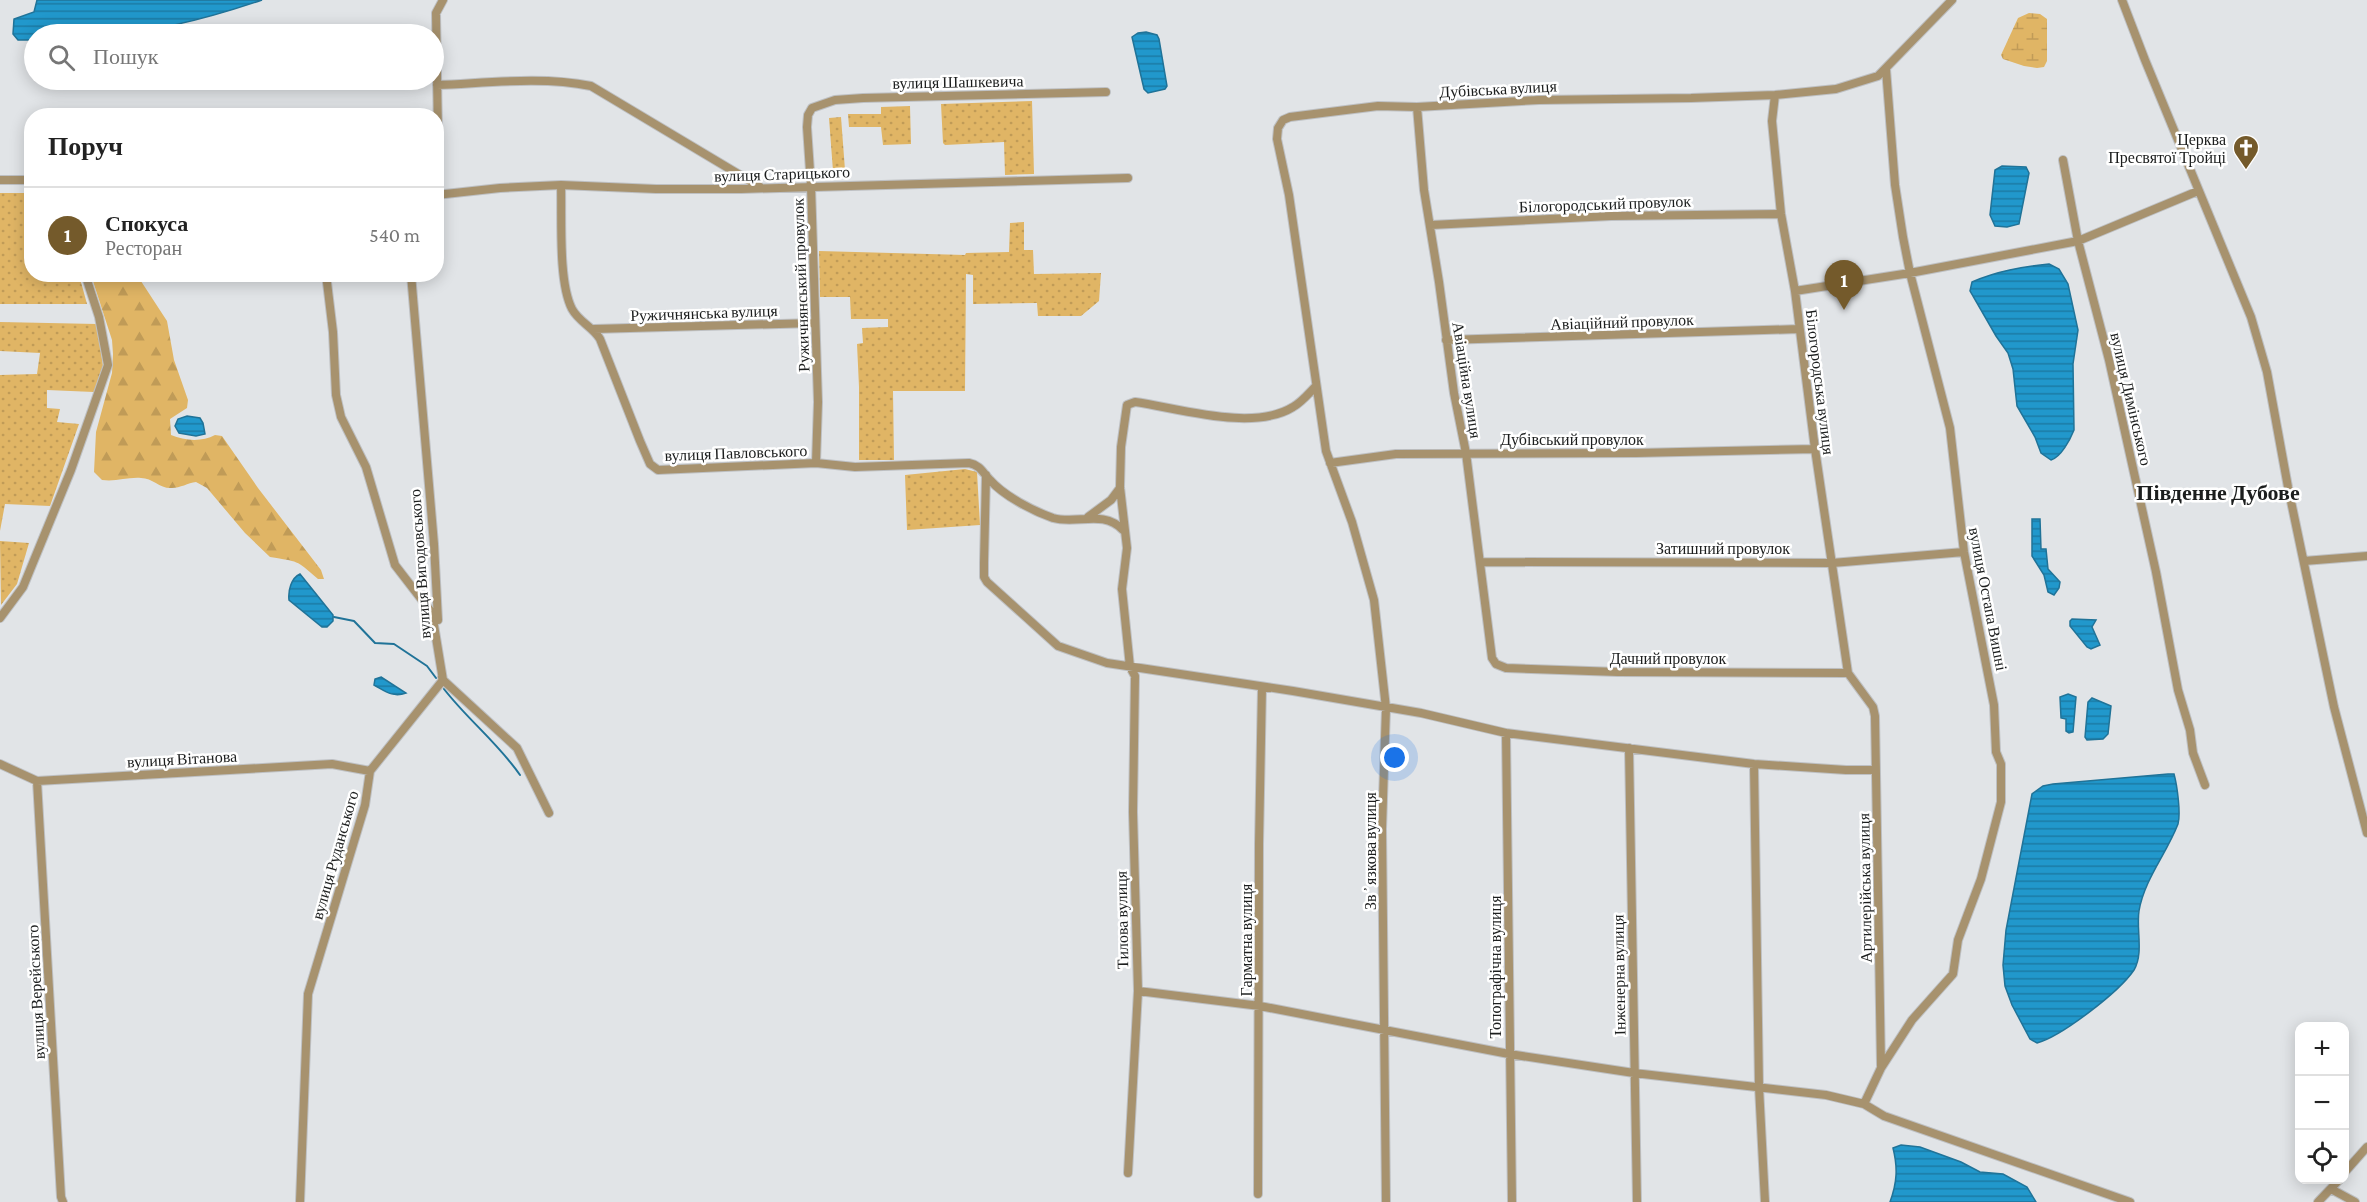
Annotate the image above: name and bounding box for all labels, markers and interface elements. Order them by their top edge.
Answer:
search box [24,24,444,90]
icon: search [45,41,78,74]
text: Пошук [93,44,159,69]
street label: вулиця Шашкевича [892,72,1024,93]
street label: Дубівська вулиця [1439,77,1558,102]
place label: Церква Пресвятої Тройці [2108,131,2227,167]
text: Поруч [48,132,123,161]
church icon: Церква Пресвятої Тройці [2231,133,2261,171]
street label: вулиця Старицького [714,163,850,186]
street label: Білогородський провулок [1519,192,1692,217]
street label: Ружичнянський провулок [789,198,814,372]
text: Спокуса [105,211,188,236]
text: 1 [64,224,71,246]
text: 540 m [369,224,420,246]
text: Ресторан [105,237,182,259]
pin: 1 [1824,260,1864,310]
street label: Ружичнянська вулиця [630,302,779,325]
street label: Білогородська вулиця [1802,308,1837,456]
street label: Авіаційний провулок [1550,311,1694,334]
street label: Авіаційна вулиця [1448,321,1485,440]
street label: вулиця Димінського [2106,331,2155,467]
street label: Дубівський провулок [1500,431,1644,449]
street label: вулиця Павловського [664,442,808,465]
district label: Південне Дубове [2136,480,2300,505]
street label: вулиця Вигодовського [406,489,435,639]
street label: вулиця Остапа Вишні [1965,526,2010,673]
street label: Затишний провулок [1656,540,1790,558]
street label: Дачний провулок [1610,650,1727,668]
your location [1380,743,1409,772]
street label: вулиця Вітанова [127,748,238,771]
street label: вулиця Руданського [308,789,362,922]
street label: Звʼязкова вулиця [1362,791,1380,910]
street label: Артилерійська вулиця [1855,812,1876,963]
street label: Тилова вулиця [1113,870,1132,969]
street label: Гарматна вулиця [1238,883,1256,996]
street label: Топографічна вулиця [1487,895,1505,1039]
street label: Інженерна вулиця [1609,914,1630,1036]
street label: вулиця Верейського [24,924,49,1060]
map controls [2295,1022,2349,1184]
button: + [2295,1022,2349,1076]
button: − [2295,1076,2349,1130]
button: locate [2295,1130,2349,1184]

